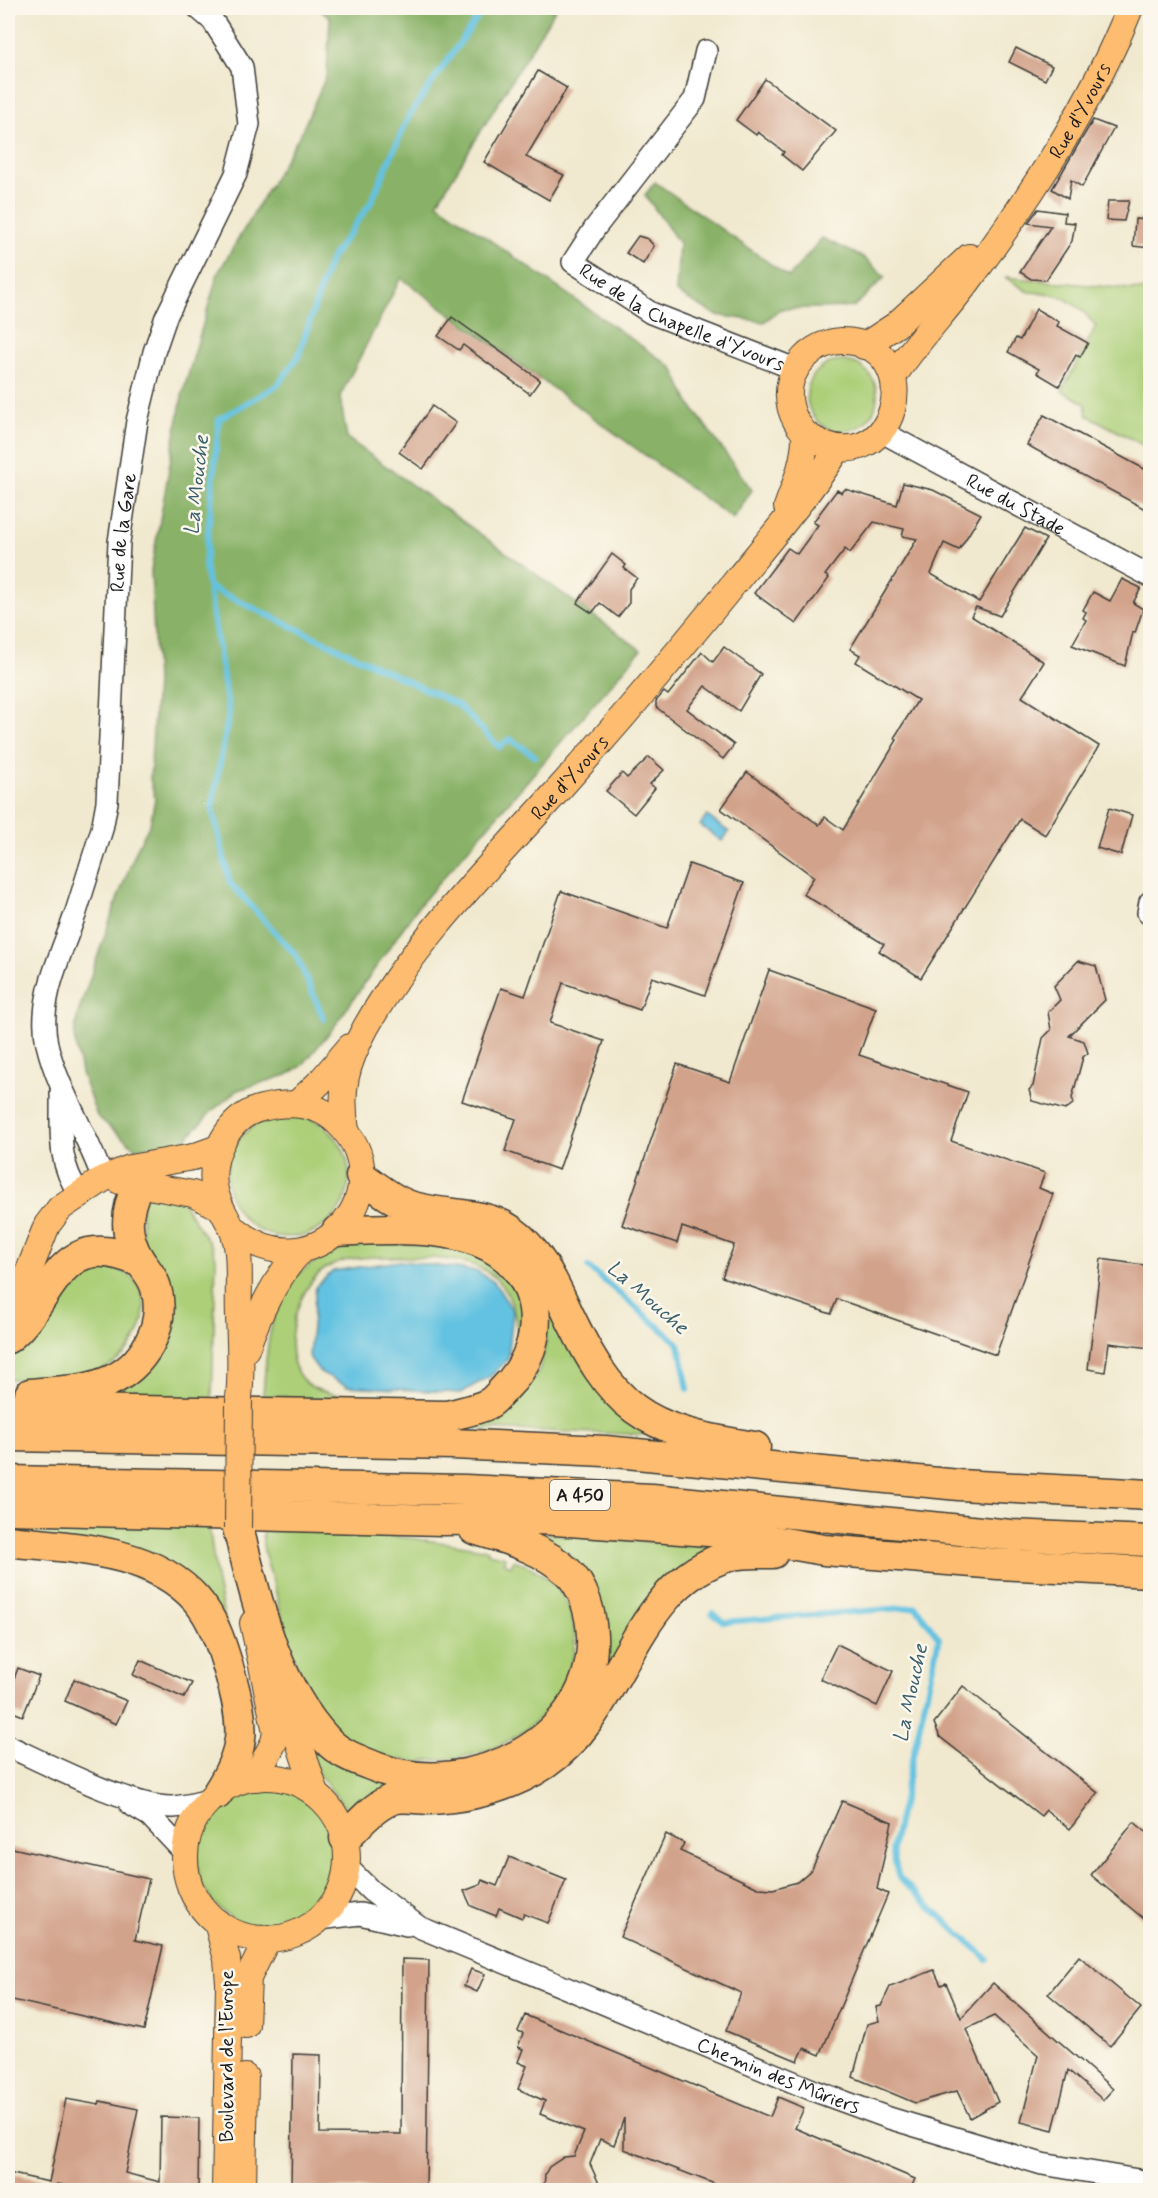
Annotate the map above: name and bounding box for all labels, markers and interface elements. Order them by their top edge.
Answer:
street label: Rue d'Yvours [1043,58,1118,164]
street label: Rue de la Chapelle d'Yvours [573,258,788,379]
water label: La Mouche [178,433,216,536]
street label: Rue du Stade [961,468,1069,543]
street label: Rue de la Gare [105,471,144,593]
street label: Rue d'Yvours [525,730,616,827]
water label: La Mouche [600,1254,695,1342]
road number: A 450 [550,1480,610,1510]
water label: La Mouche [887,1641,935,1745]
street label: Boulevard de l'Europe [214,1970,241,2142]
street label: Chemin des Mûriers [692,2032,864,2121]

